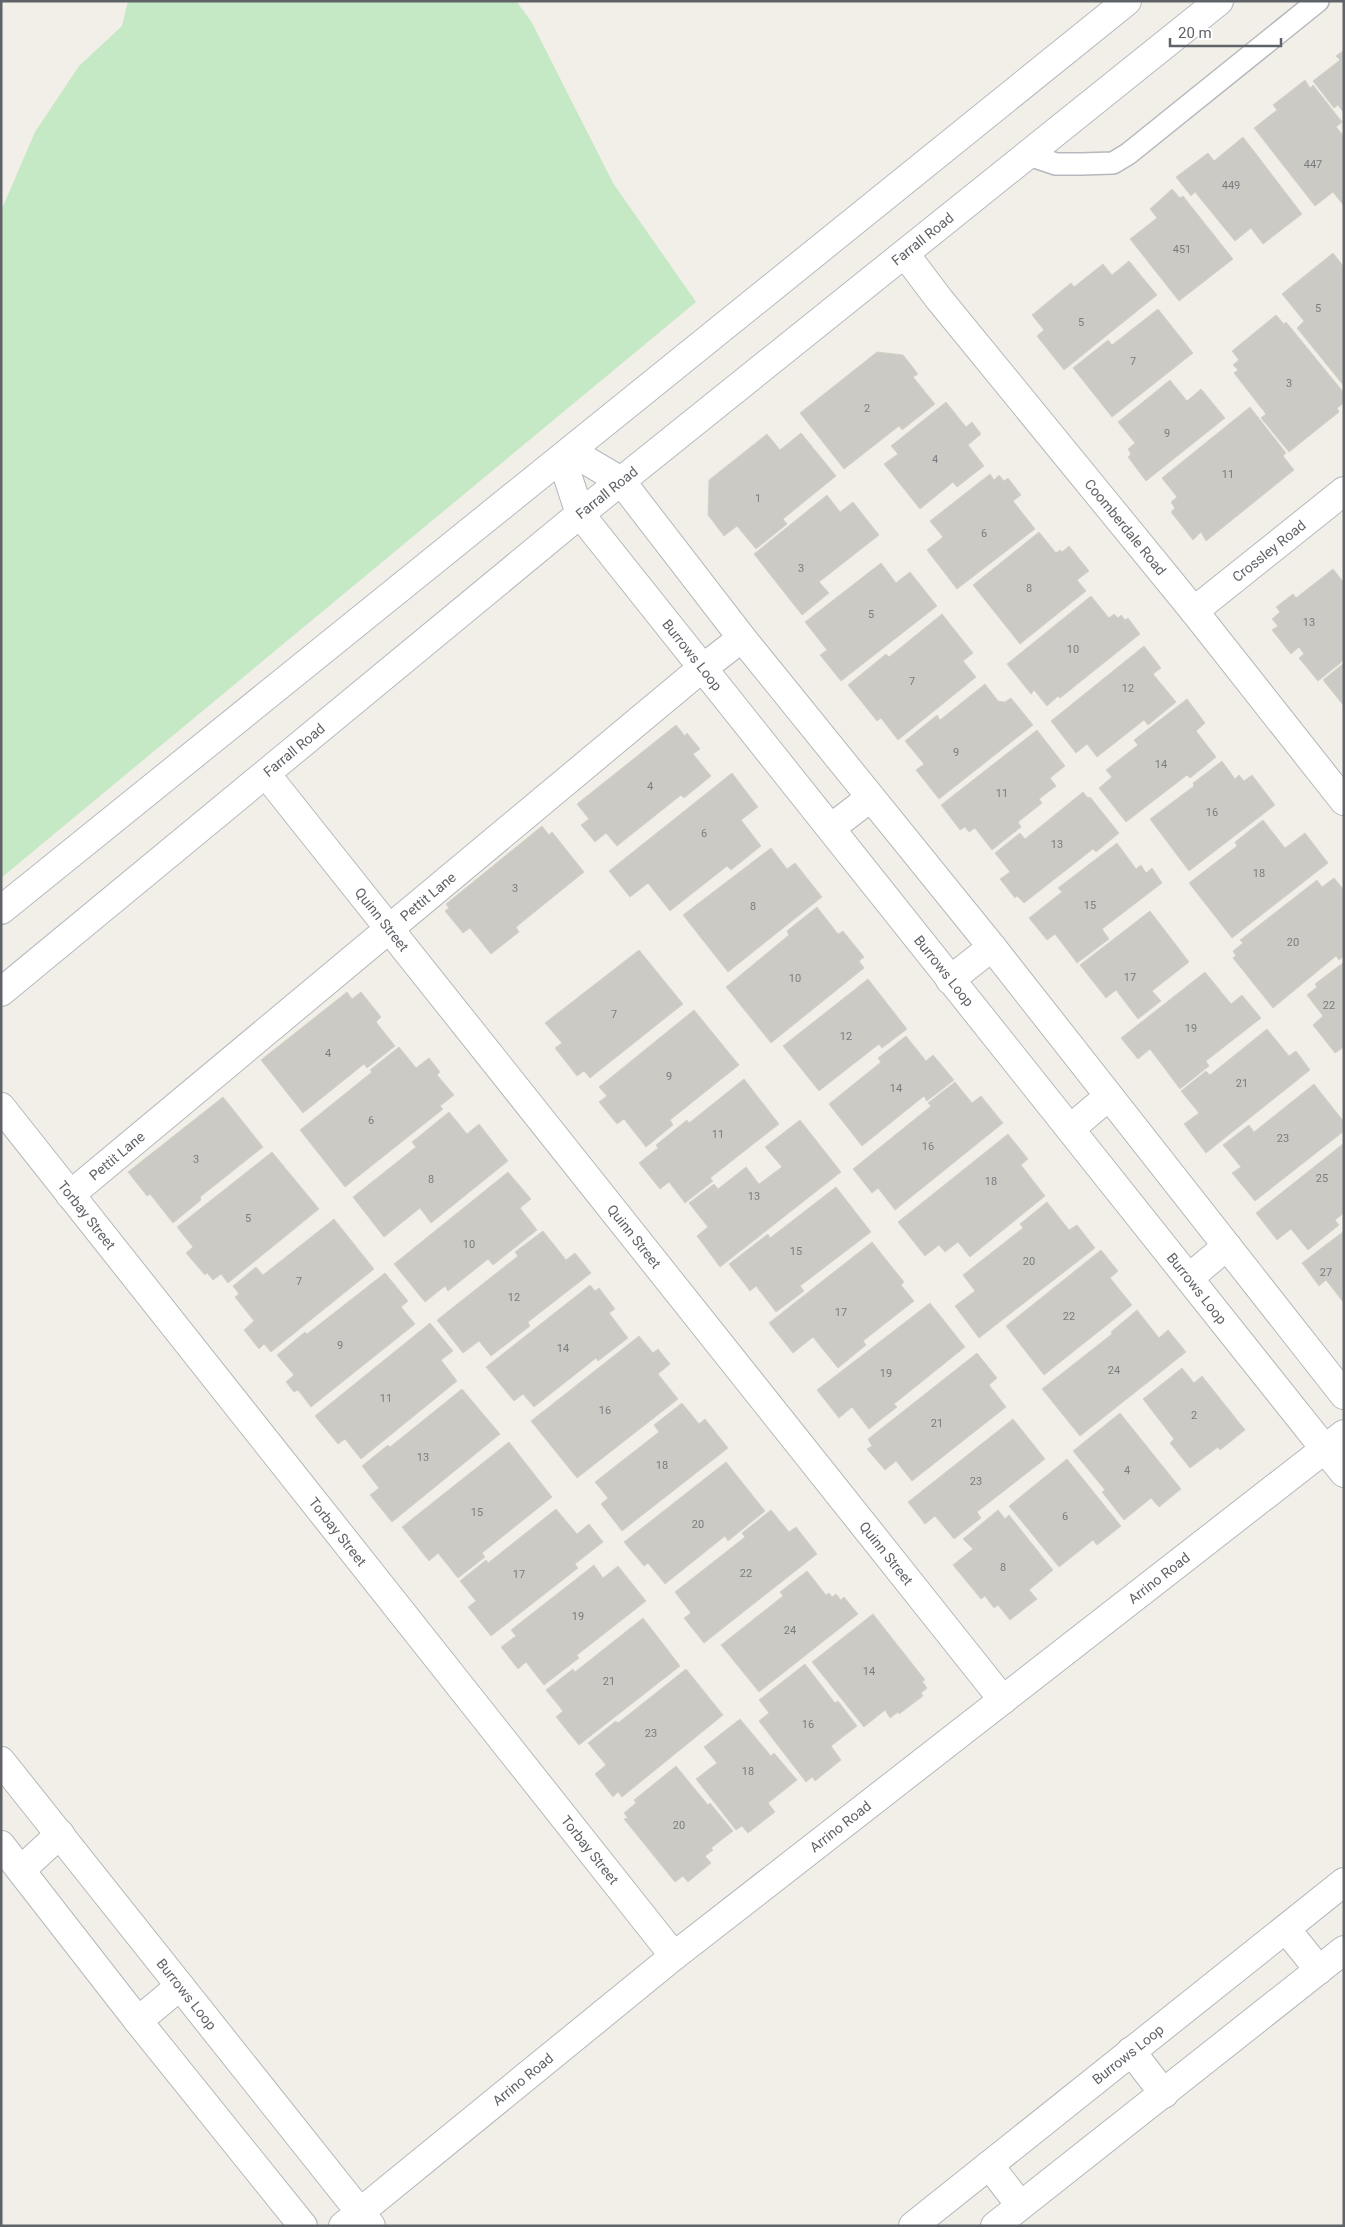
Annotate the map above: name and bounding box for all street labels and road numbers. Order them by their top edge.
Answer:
street label: Farrall Road [888,210,957,269]
street label: Farrall Road [573,463,641,522]
street label: Coomberdale Road [1081,476,1169,578]
street label: Crossley Road [1229,517,1309,585]
street label: Burrows Loop [659,616,726,694]
street label: Farrall Road [260,720,328,780]
street label: Pettit Lane [397,869,459,924]
street label: Quinn Street [352,885,412,955]
street label: Burrows Loop [911,932,977,1010]
street label: Pettit Lane [86,1128,148,1184]
street label: Torbay Street [55,1178,119,1253]
street label: Quinn Street [604,1201,664,1272]
street label: Burrows Loop [1164,1250,1230,1327]
street label: Torbay Street [306,1494,370,1570]
street label: Quinn Street [856,1518,917,1589]
street label: Arrino Road [1125,1549,1193,1607]
street label: Arrino Road [806,1798,874,1855]
street label: Torbay Street [558,1812,622,1888]
street label: Burrows Loop [153,1955,220,2033]
street label: Burrows Loop [1089,2021,1167,2088]
street label: Arrino Road [489,2050,556,2109]

